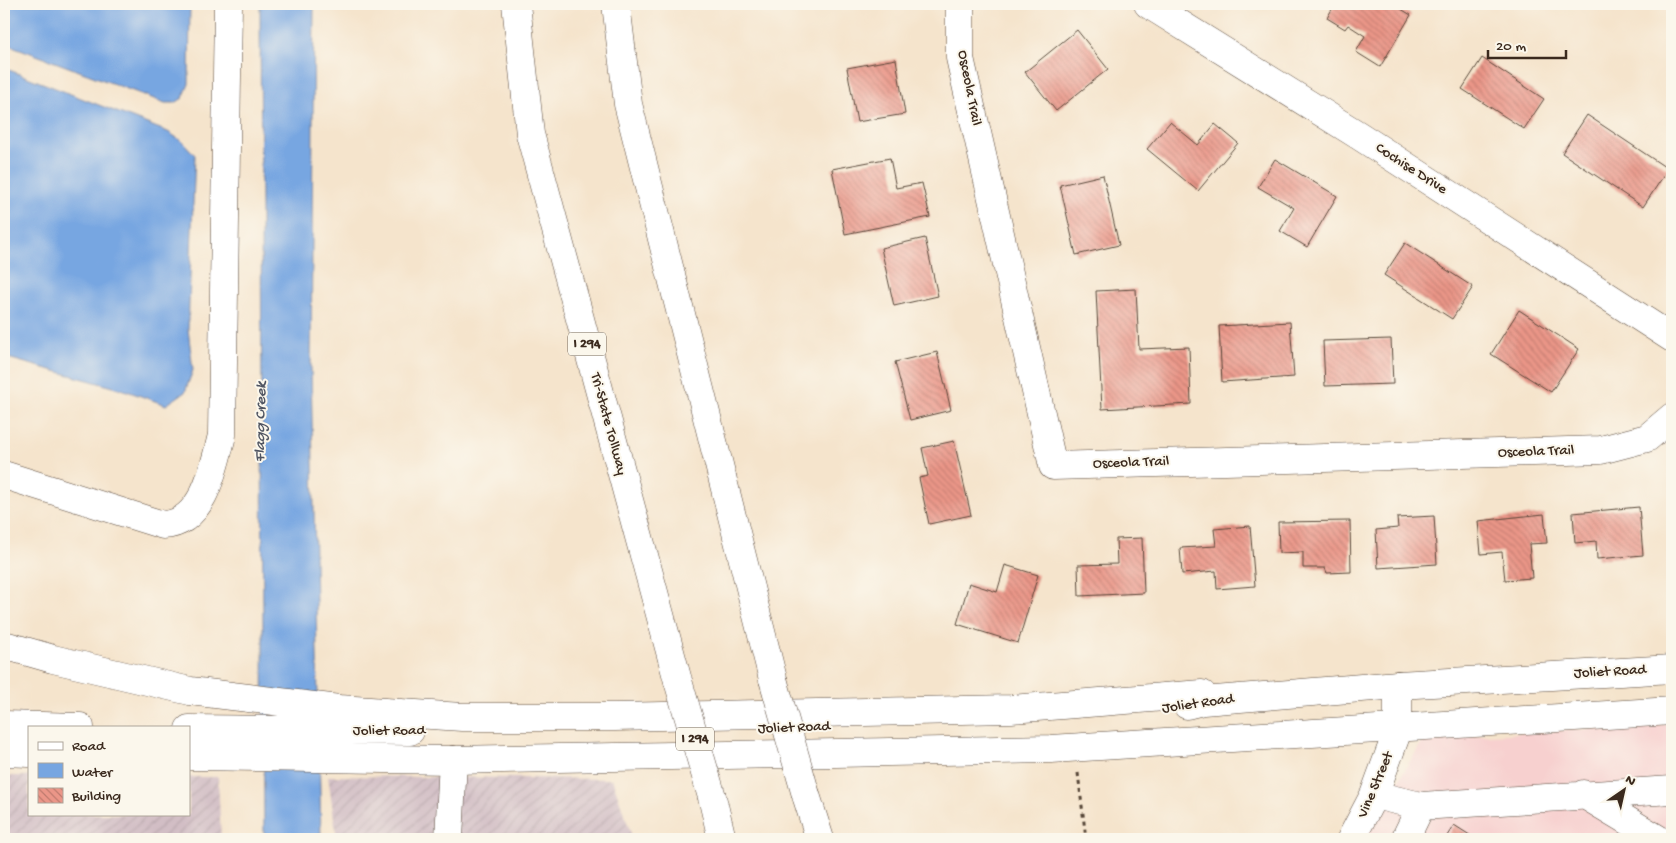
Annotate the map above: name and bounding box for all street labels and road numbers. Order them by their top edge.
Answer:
street label: Osceola Trail [953,49,985,127]
street label: Cochise Drive [1372,139,1450,199]
road number: I 294 [568,332,606,356]
street label: Tri-State Tollway [585,370,630,478]
street label: Osceola Trail [1498,442,1574,462]
street label: Osceola Trail [1093,453,1169,473]
street label: Joliet Road [1573,661,1648,683]
street label: Joliet Road [1161,690,1236,718]
street label: Joliet Road [757,718,832,738]
street label: Joliet Road [353,722,426,740]
road number: I 294 [676,728,714,751]
street label: Vine Street [1354,748,1399,822]

